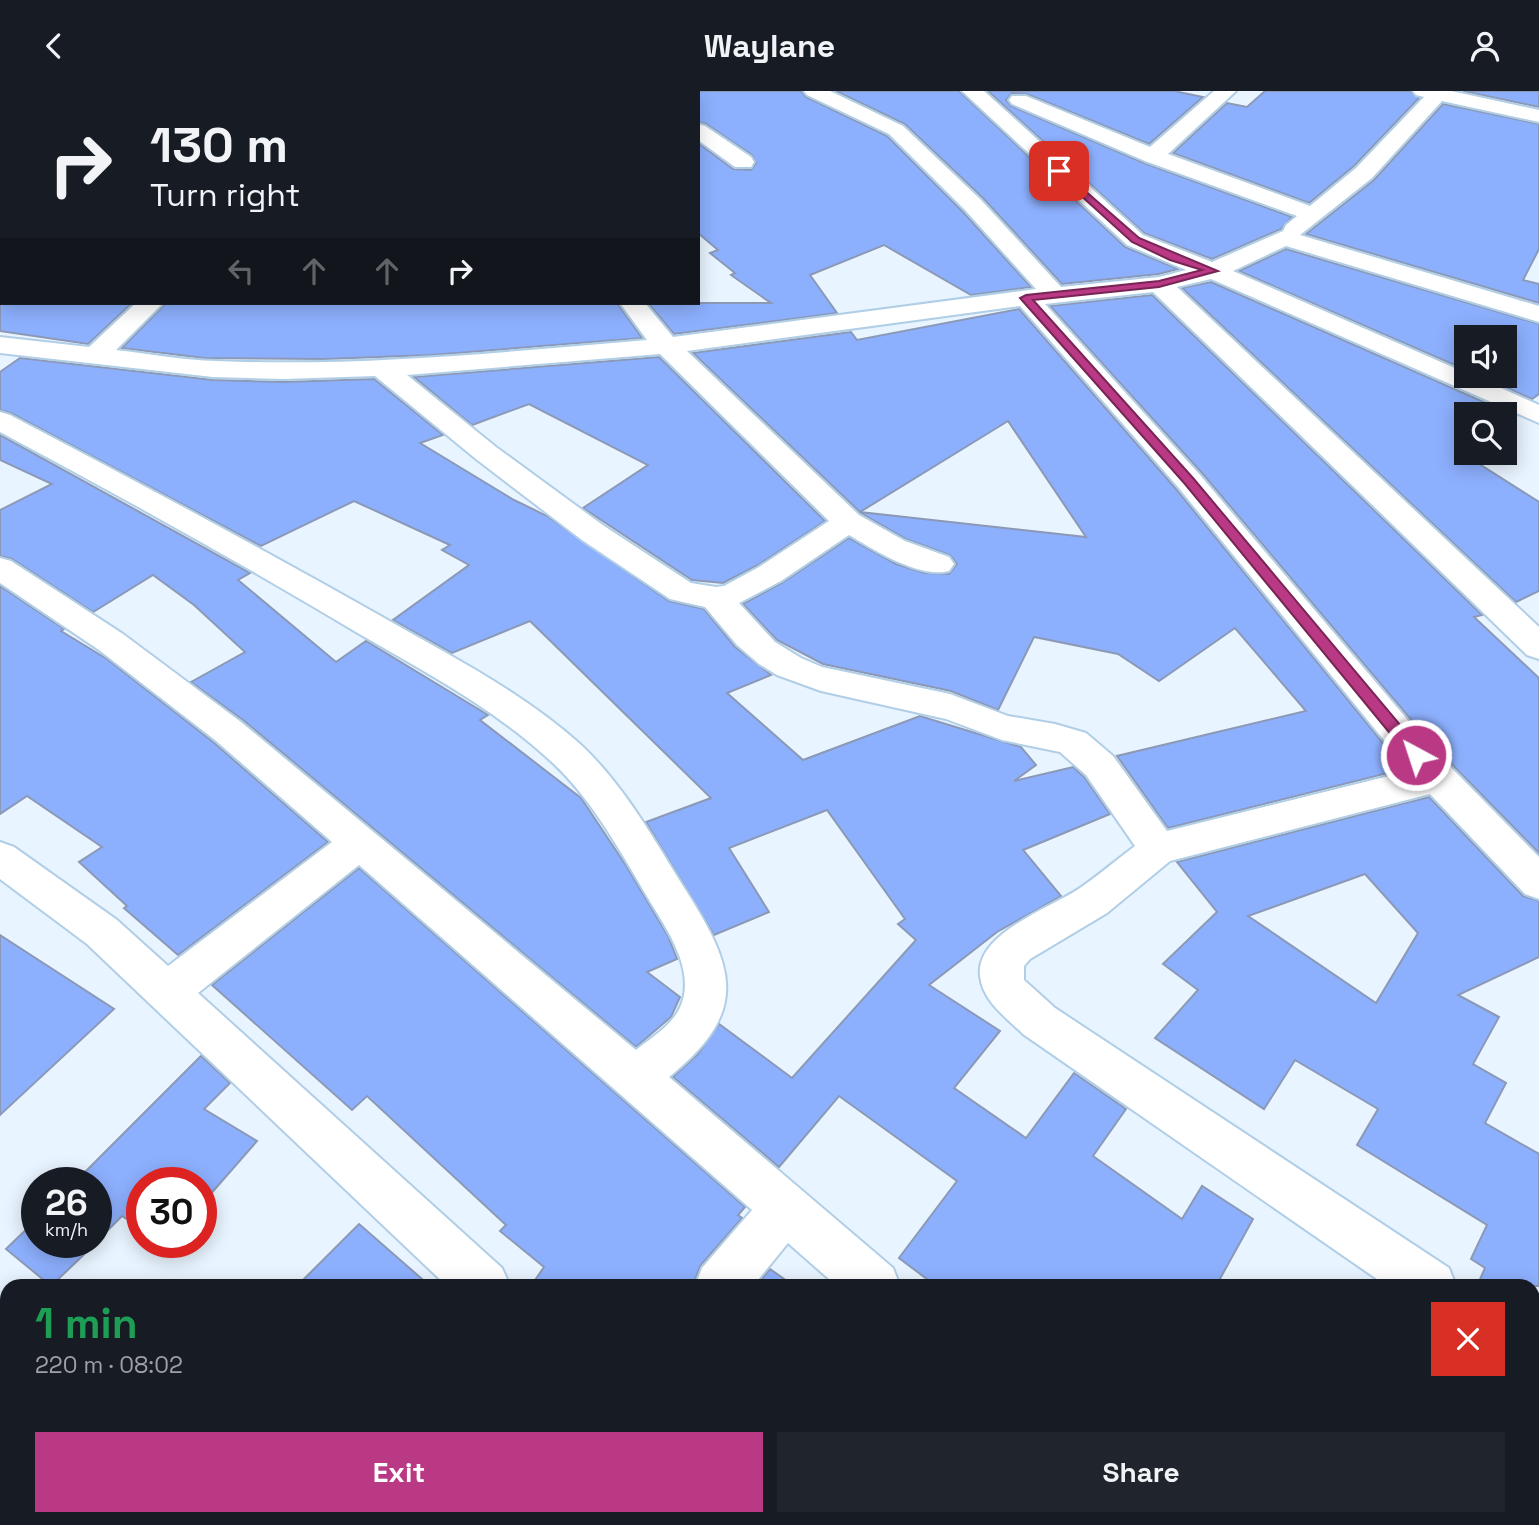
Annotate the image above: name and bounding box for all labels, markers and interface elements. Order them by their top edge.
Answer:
text: Waylane [704,26,835,66]
icon: back [35,27,73,65]
icon: person [1466,27,1504,65]
text: 130 m [150,114,288,176]
icon: right [35,119,126,210]
pin [1029,141,1089,201]
icon: arrive [1040,152,1078,190]
text: Turn right [150,175,300,215]
icon: left [222,252,260,290]
icon: ahead [295,252,333,290]
icon: ahead [368,252,406,290]
icon: right [441,252,479,290]
map controls [1454,325,1517,465]
button: sound [1454,325,1517,388]
button: search [1454,402,1517,465]
position arrow [1379,718,1453,792]
speed limit sign: 30 [126,1167,217,1258]
text: 26 [45,1181,88,1225]
text: km/h [45,1218,88,1241]
text: 1 min [35,1297,138,1350]
button: close [1431,1302,1505,1376]
text: 220 m · 08:02 [35,1350,183,1380]
button: Exit [35,1432,763,1512]
button: Share [777,1432,1505,1512]

